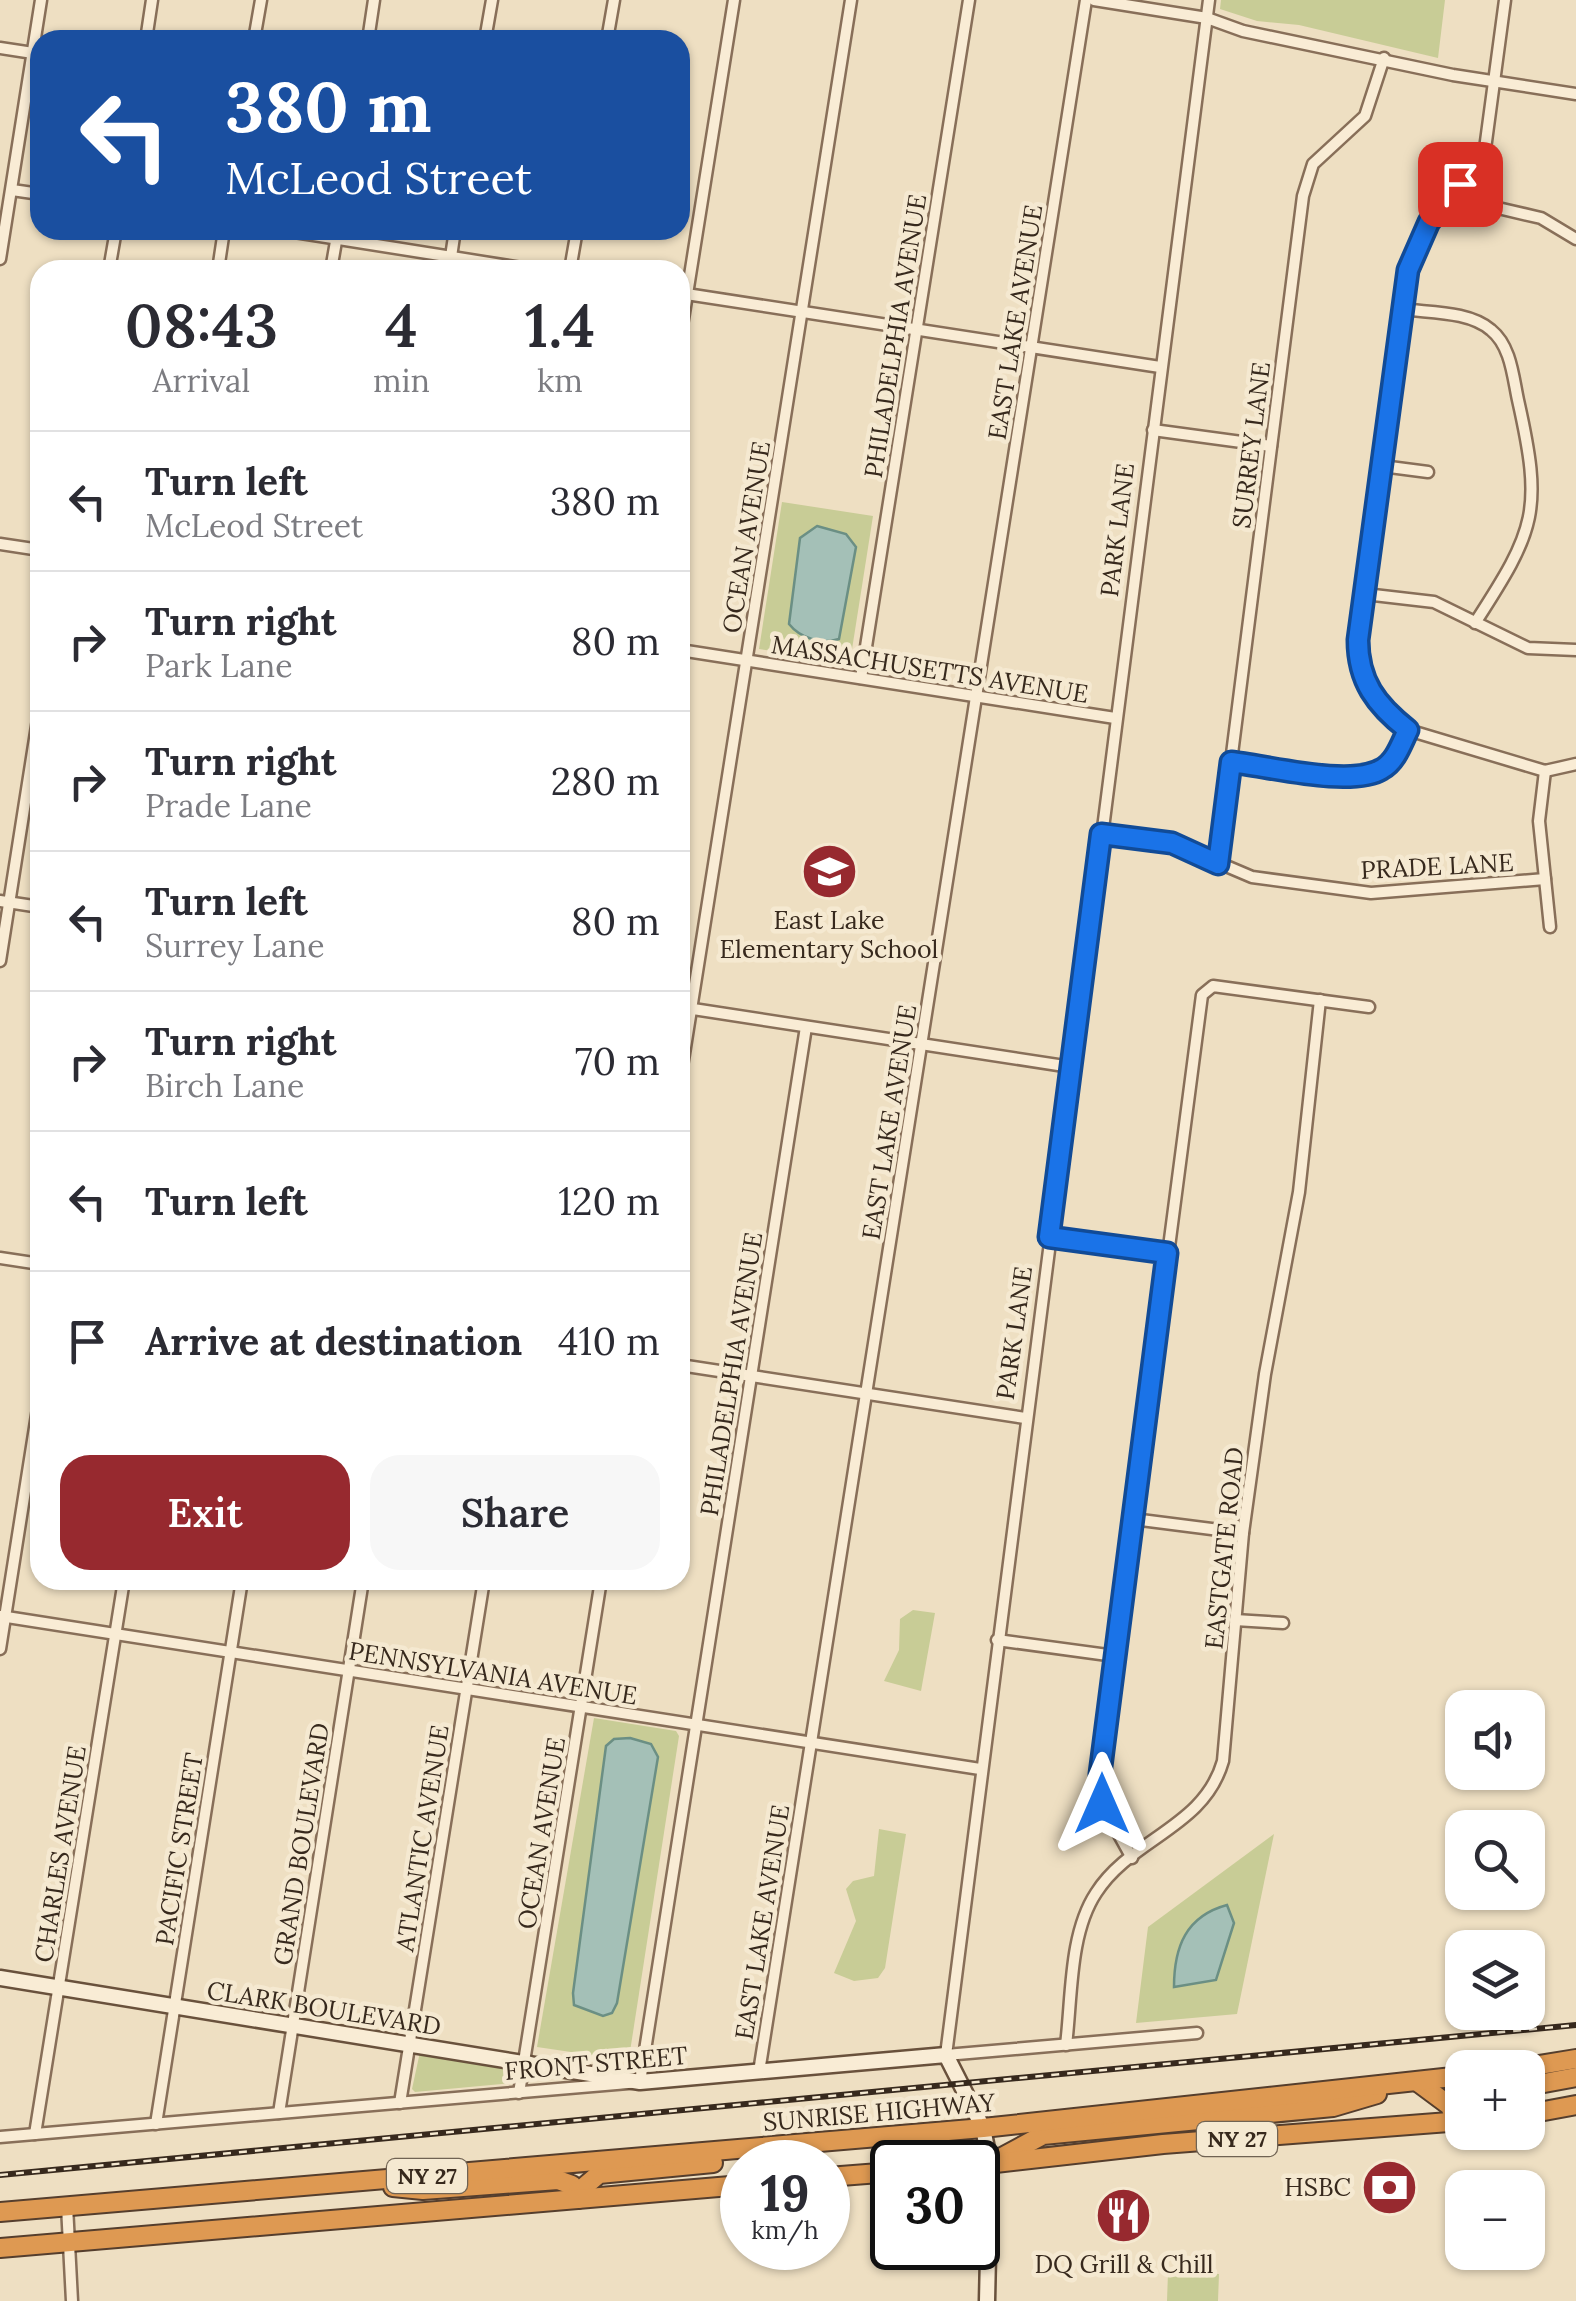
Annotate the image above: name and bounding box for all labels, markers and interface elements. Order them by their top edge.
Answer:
text: 380 m [225,62,432,151]
icon: left [60,70,190,200]
pin [1418,142,1503,227]
text: McLeod Street [225,149,532,206]
icon: arrive [1433,157,1488,212]
street label: PHILADELPHIA AVENUE [857,192,933,480]
street label: EAST LAKE AVENUE [981,202,1049,442]
text: 08:43 [125,287,278,363]
text: 4 [385,287,418,363]
text: 1.4 [525,287,595,363]
text: Arrival [153,360,250,401]
text: min [373,360,430,401]
text: km [537,360,583,401]
street label: SURREY LANE [1225,360,1277,530]
street label: OCEAN AVENUE [715,439,777,635]
text: Turn left [145,457,308,505]
street label: PARK LANE [1093,461,1141,599]
icon: left [60,474,115,529]
text: 380 m [550,477,660,525]
text: McLeod Street [145,505,363,546]
text: Turn right [145,597,336,645]
icon: right [60,614,115,669]
text: 80 m [571,617,660,665]
street label: MASSACHUSETTS AVENUE [769,628,1091,710]
text: Park Lane [145,645,293,686]
text: Turn right [145,737,336,785]
icon: right [60,754,115,809]
text: 280 m [551,757,660,805]
text: Prade Lane [145,785,312,826]
school or university icon: East Lake Elementary School [799,841,859,901]
street label: PRADE LANE [1360,846,1514,886]
text: Turn left [145,877,308,925]
icon: left [60,894,115,949]
text: 80 m [571,897,660,945]
place label: East Lake Elementary School [720,904,938,965]
text: Surrey Lane [145,925,325,966]
street label: EAST LAKE AVENUE [855,1002,923,1242]
text: Turn right [145,1017,336,1065]
icon: right [60,1034,115,1089]
text: 70 m [575,1037,660,1085]
text: Birch Lane [145,1065,304,1106]
icon: left [60,1174,115,1229]
text: Turn left [145,1177,308,1225]
text: 120 m [558,1177,660,1225]
street label: PHILADELPHIA AVENUE [693,1230,769,1518]
street label: PARK LANE [989,1264,1039,1402]
icon: arrive [60,1314,115,1369]
text: Arrive at destination [145,1317,522,1365]
text: 410 m [558,1317,660,1365]
street label: EASTGATE ROAD [1197,1445,1251,1651]
button: Exit [60,1455,350,1570]
button: Share [370,1455,660,1570]
street label: PENNSYLVANIA AVENUE [346,1634,640,1712]
map controls [1445,1690,1545,2270]
button: sound [1445,1690,1545,1790]
street label: GRAND BOULEVARD [266,1720,336,1968]
street label: ATLANTIC AVENUE [388,1723,456,1954]
street label: OCEAN AVENUE [510,1735,572,1931]
street label: CHARLES AVENUE [27,1743,93,1965]
street label: PACIFIC STREET [148,1750,210,1948]
position arrow [1050,1752,1154,1856]
street label: EAST LAKE AVENUE [728,1802,796,2042]
button: search [1445,1810,1545,1910]
button: layers [1445,1930,1545,2030]
street label: CLARK BOULEVARD [205,1974,443,2042]
street label: FRONT STREET [503,2039,689,2087]
button: + [1445,2050,1545,2150]
street label: SUNRISE HIGHWAY [762,2086,998,2138]
road number: NY 27 [1197,2122,1277,2156]
speed limit sign: 30 [870,2140,1000,2270]
bank icon: HSBC [1360,2157,1420,2217]
road number: NY 27 [387,2159,467,2193]
text: 19 [760,2161,810,2225]
button: − [1445,2170,1545,2270]
place label: HSBC [1284,2171,1351,2203]
restaurant icon: DQ Grill & Chill [1094,2185,1154,2245]
text: km/h [751,2214,819,2246]
place label: DQ Grill & Chill [1034,2248,1214,2280]

